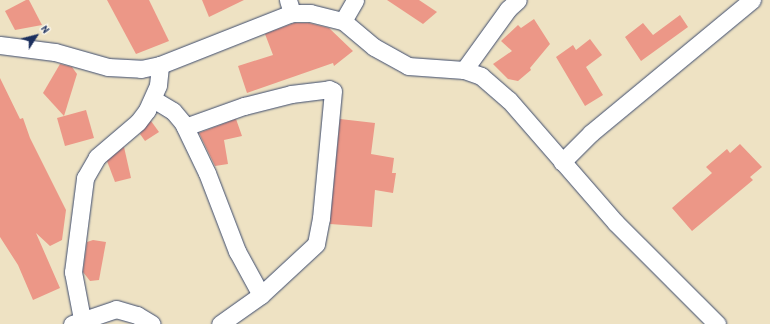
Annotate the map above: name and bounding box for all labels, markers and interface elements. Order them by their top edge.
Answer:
north arrow [16,16,56,56]
text: N [38,22,53,35]

